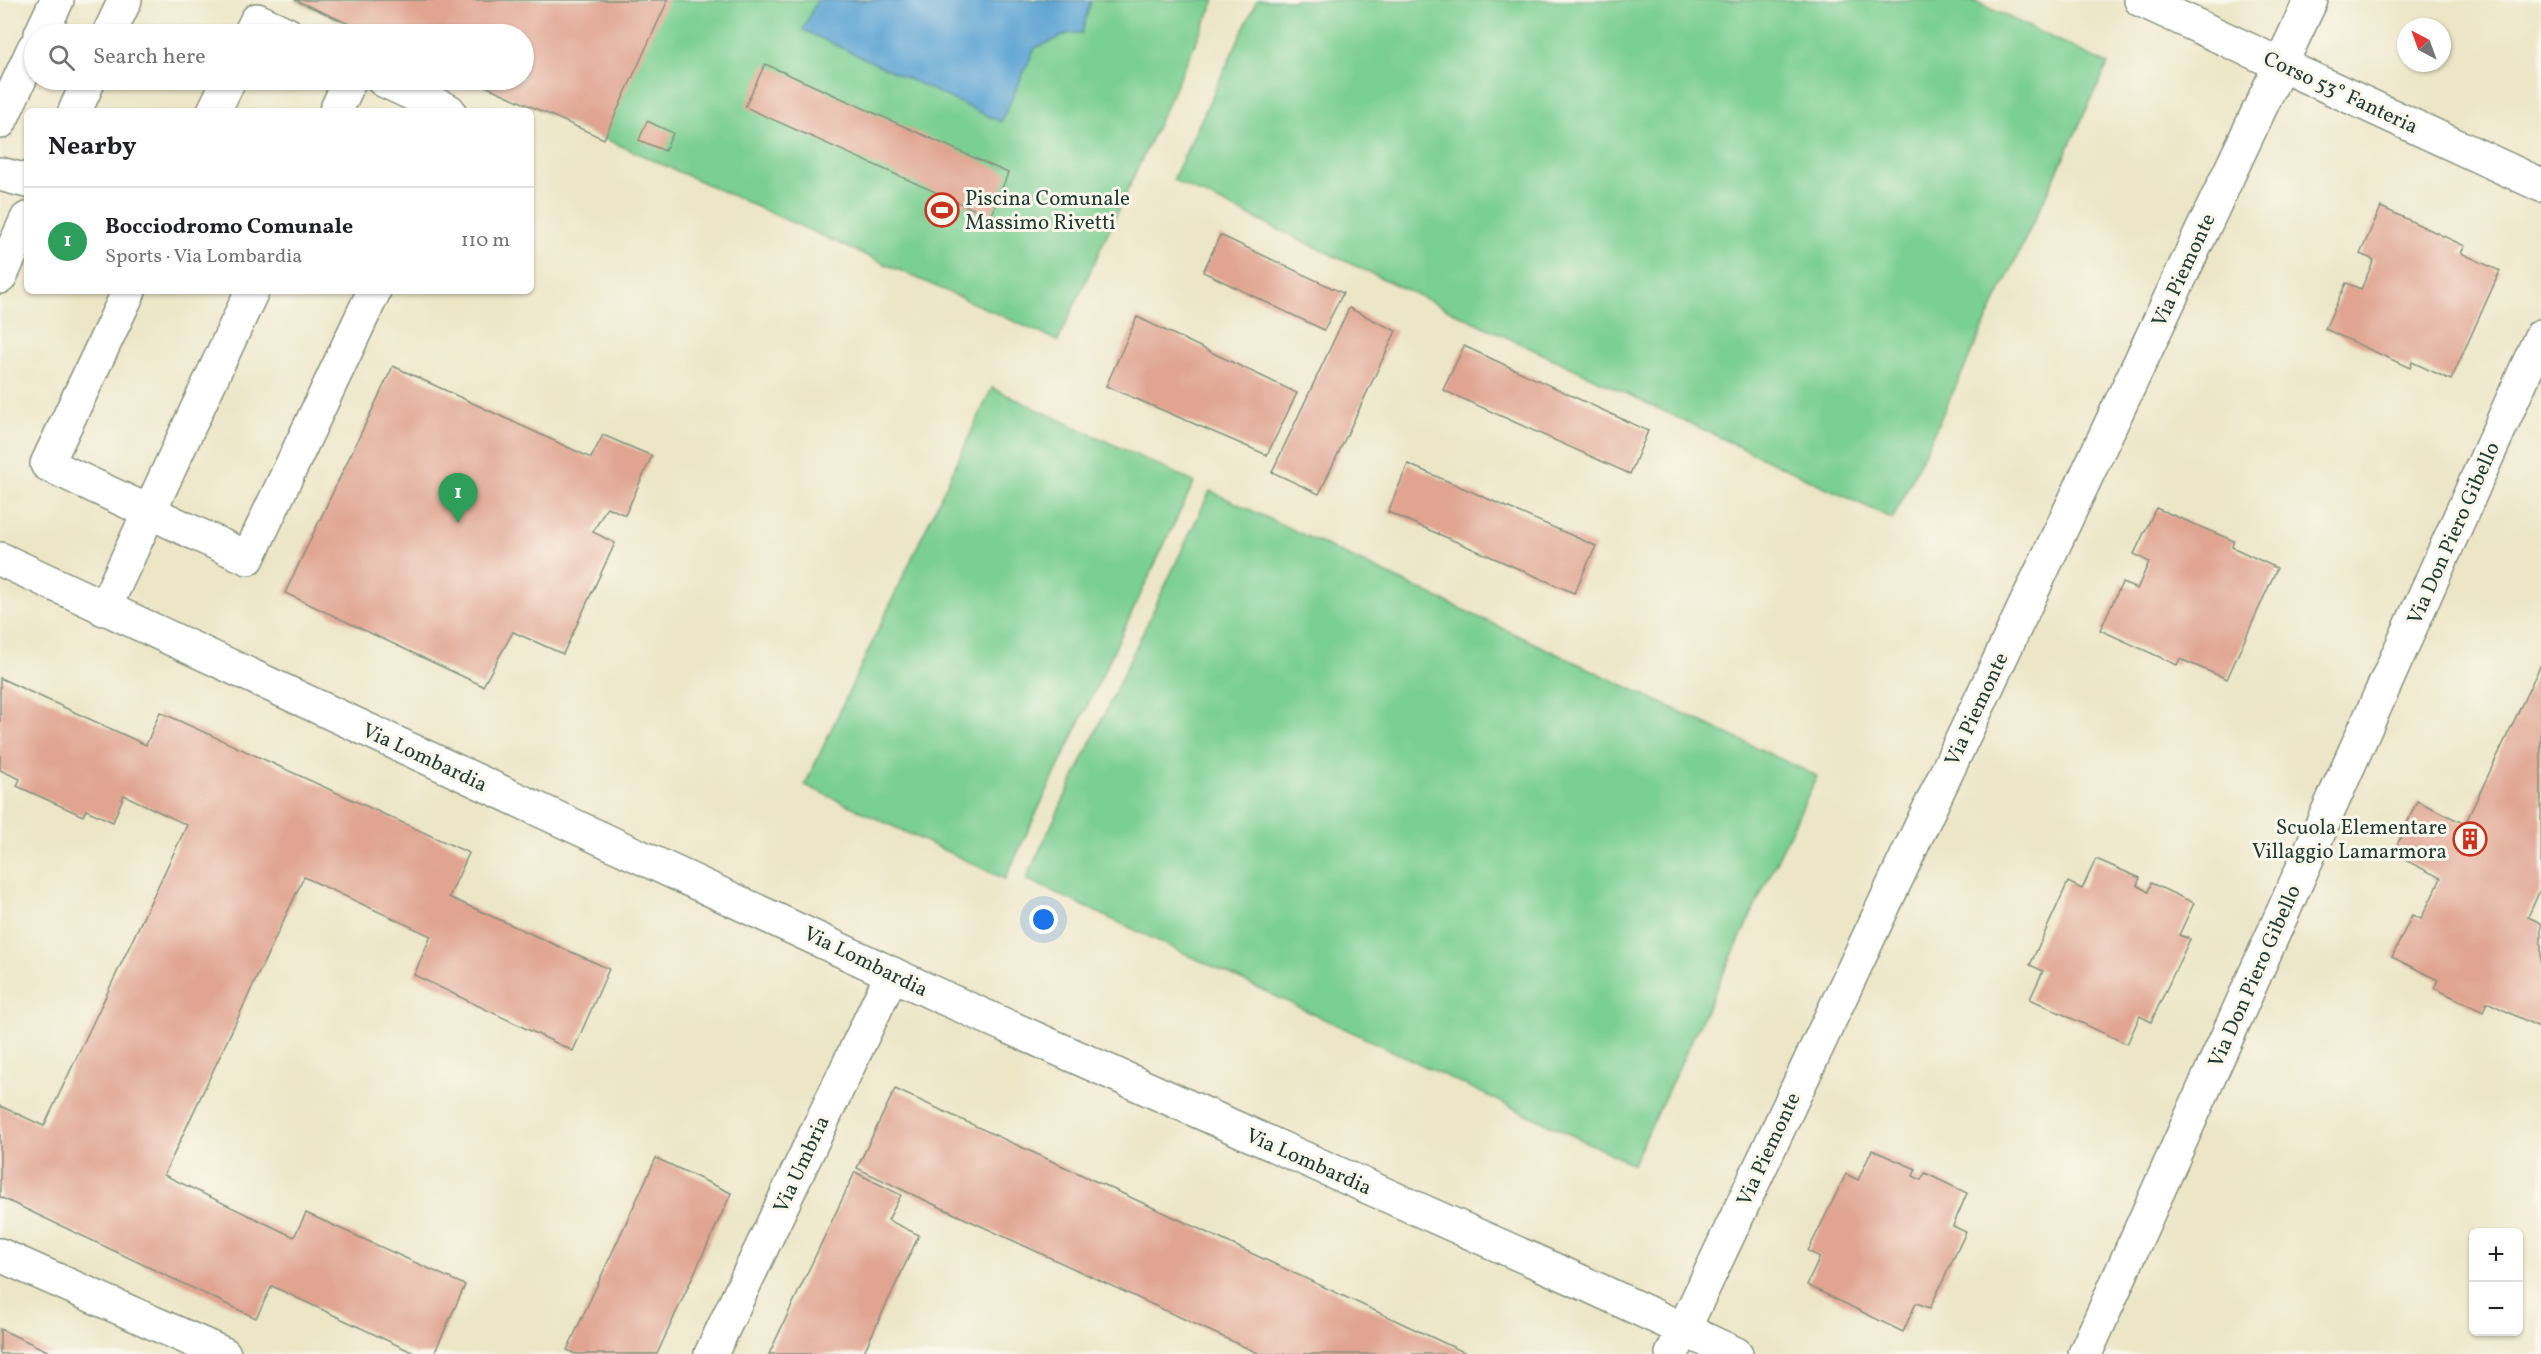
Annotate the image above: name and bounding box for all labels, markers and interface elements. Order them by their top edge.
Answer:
north arrow [2397,18,2451,72]
search box [24,24,534,90]
icon: search [45,41,78,74]
text: Search here [93,42,206,73]
street label: Corso 53° Fanteria [2258,45,2422,142]
text: Nearby [48,129,137,165]
place label: Piscina Comunale Massimo Rivetti [965,185,1130,238]
sports icon: Piscina Comunale Massimo Rivetti [924,192,960,228]
street label: Via Piemonte [2145,209,2223,332]
text: Bocciodromo Comunale [105,212,353,243]
text: 1 [63,227,72,255]
text: 110 m [461,227,510,255]
text: Sports · Via Lombardia [105,243,302,271]
street label: Via Don Piero Gibello [2401,438,2508,630]
pin: 1 [438,474,478,523]
street label: Via Piemonte [1938,648,2016,771]
street label: Via Lombardia [357,717,492,800]
place label: Scuola Elementare Villaggio Lamarmora [2252,814,2447,867]
building icon: Scuola Elementare Villaggio Lamarmora [2452,821,2488,857]
street label: Via Don Piero Gibello [2202,881,2309,1073]
your location [1029,905,1058,934]
street label: Via Lombardia [798,920,932,1005]
street label: Via Piemonte [1730,1088,1808,1211]
street label: Via Umbria [767,1111,838,1218]
street label: Via Lombardia [1241,1122,1376,1203]
map controls [2469,1228,2523,1336]
button: + [2469,1228,2523,1282]
button: − [2469,1282,2523,1336]

